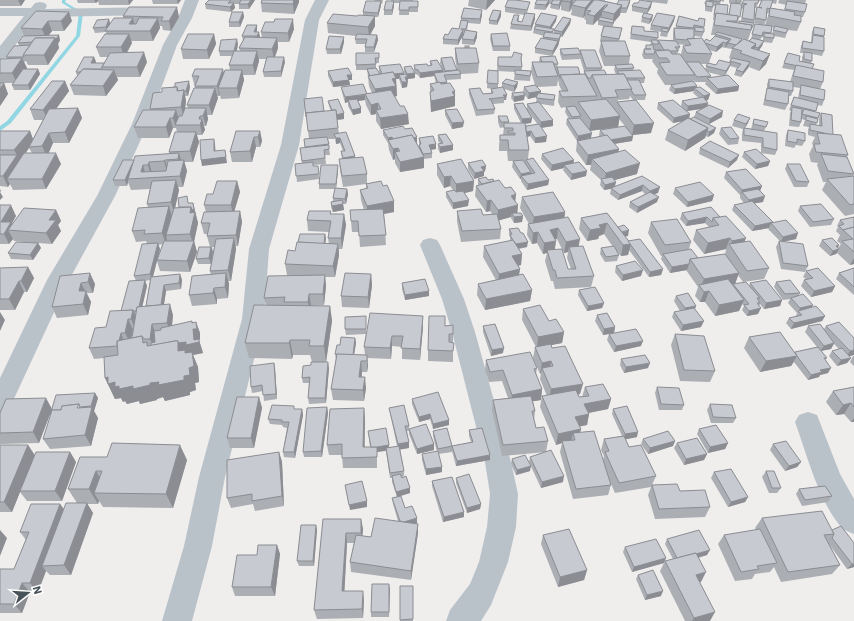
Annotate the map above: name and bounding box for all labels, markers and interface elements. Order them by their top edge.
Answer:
north arrow [8,573,48,613]
text: N [30,584,45,596]

